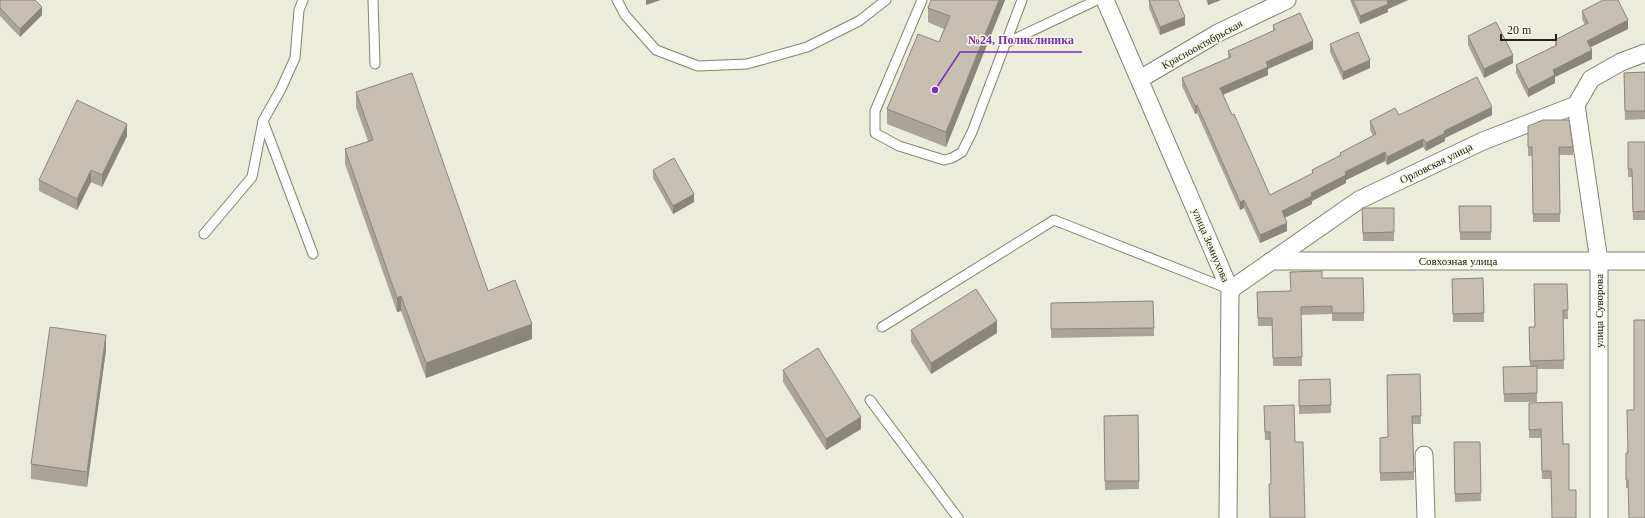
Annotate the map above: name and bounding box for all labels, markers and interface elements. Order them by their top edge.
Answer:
scale bar [1501,16,1556,42]
street label: Краснооктябрьская [1160,17,1244,71]
text: 20 m [1507,23,1532,37]
callout: №24, Поликлиника [960,28,1082,52]
text: №24, Поликлиника [968,33,1074,47]
street label: Орловская улица [1398,140,1474,186]
street label: улица Земнухова [1190,206,1232,284]
street label: Совхозная улица [1419,255,1497,267]
street label: улица Суворова [1593,274,1605,348]

